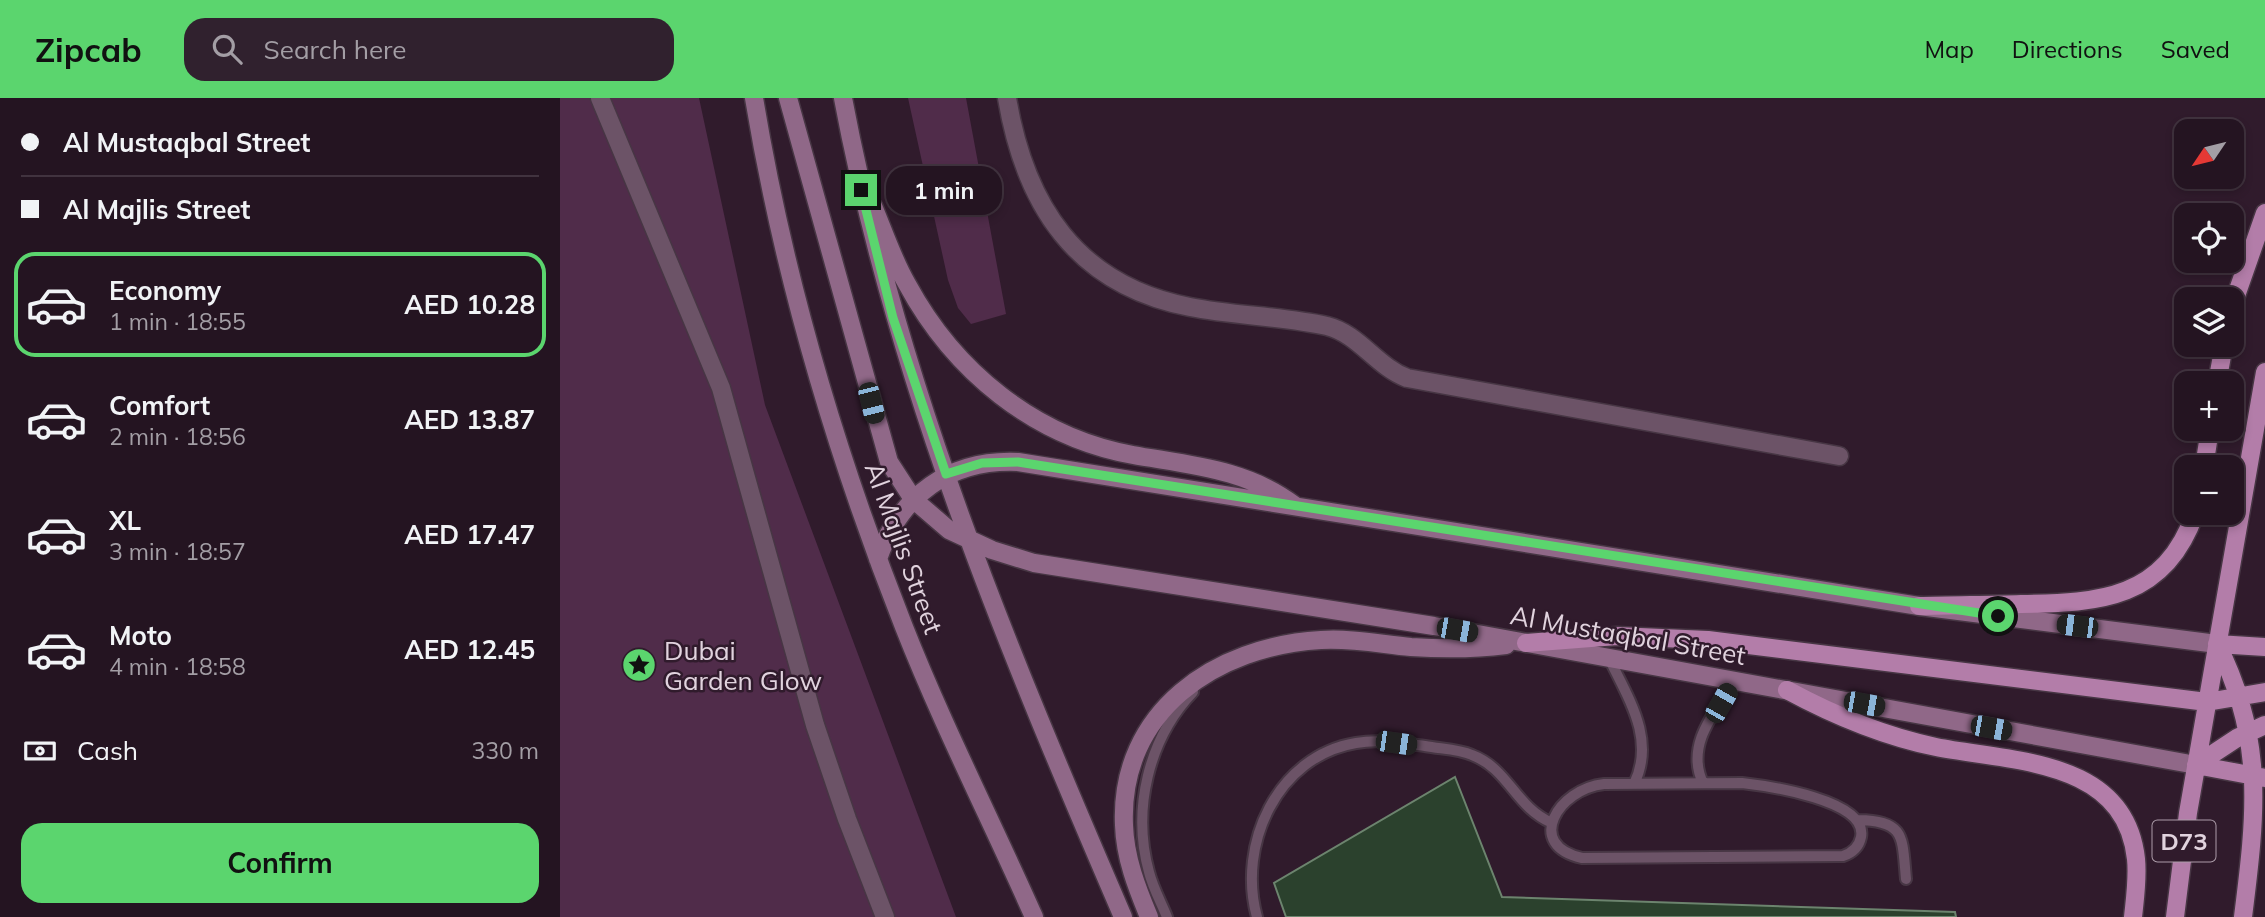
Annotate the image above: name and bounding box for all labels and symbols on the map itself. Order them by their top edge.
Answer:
north arrow [2174,119,2244,189]
callout: 1 min [886,166,1001,214]
route end [845,174,877,206]
car [856,380,887,426]
street label: Al Majlis Street [858,458,950,638]
street label: Al Mustaqbal Street [1508,598,1748,672]
route start [1982,600,2014,632]
car [2055,613,2100,639]
car [1435,616,1480,644]
place label: Dubai Garden Glow [664,634,822,697]
place icon: Dubai Garden Glow [620,646,658,684]
car [1702,680,1741,726]
car [1842,690,1887,718]
car [1969,714,2014,742]
car [1374,730,1419,756]
road number: D73 [2152,820,2216,862]

